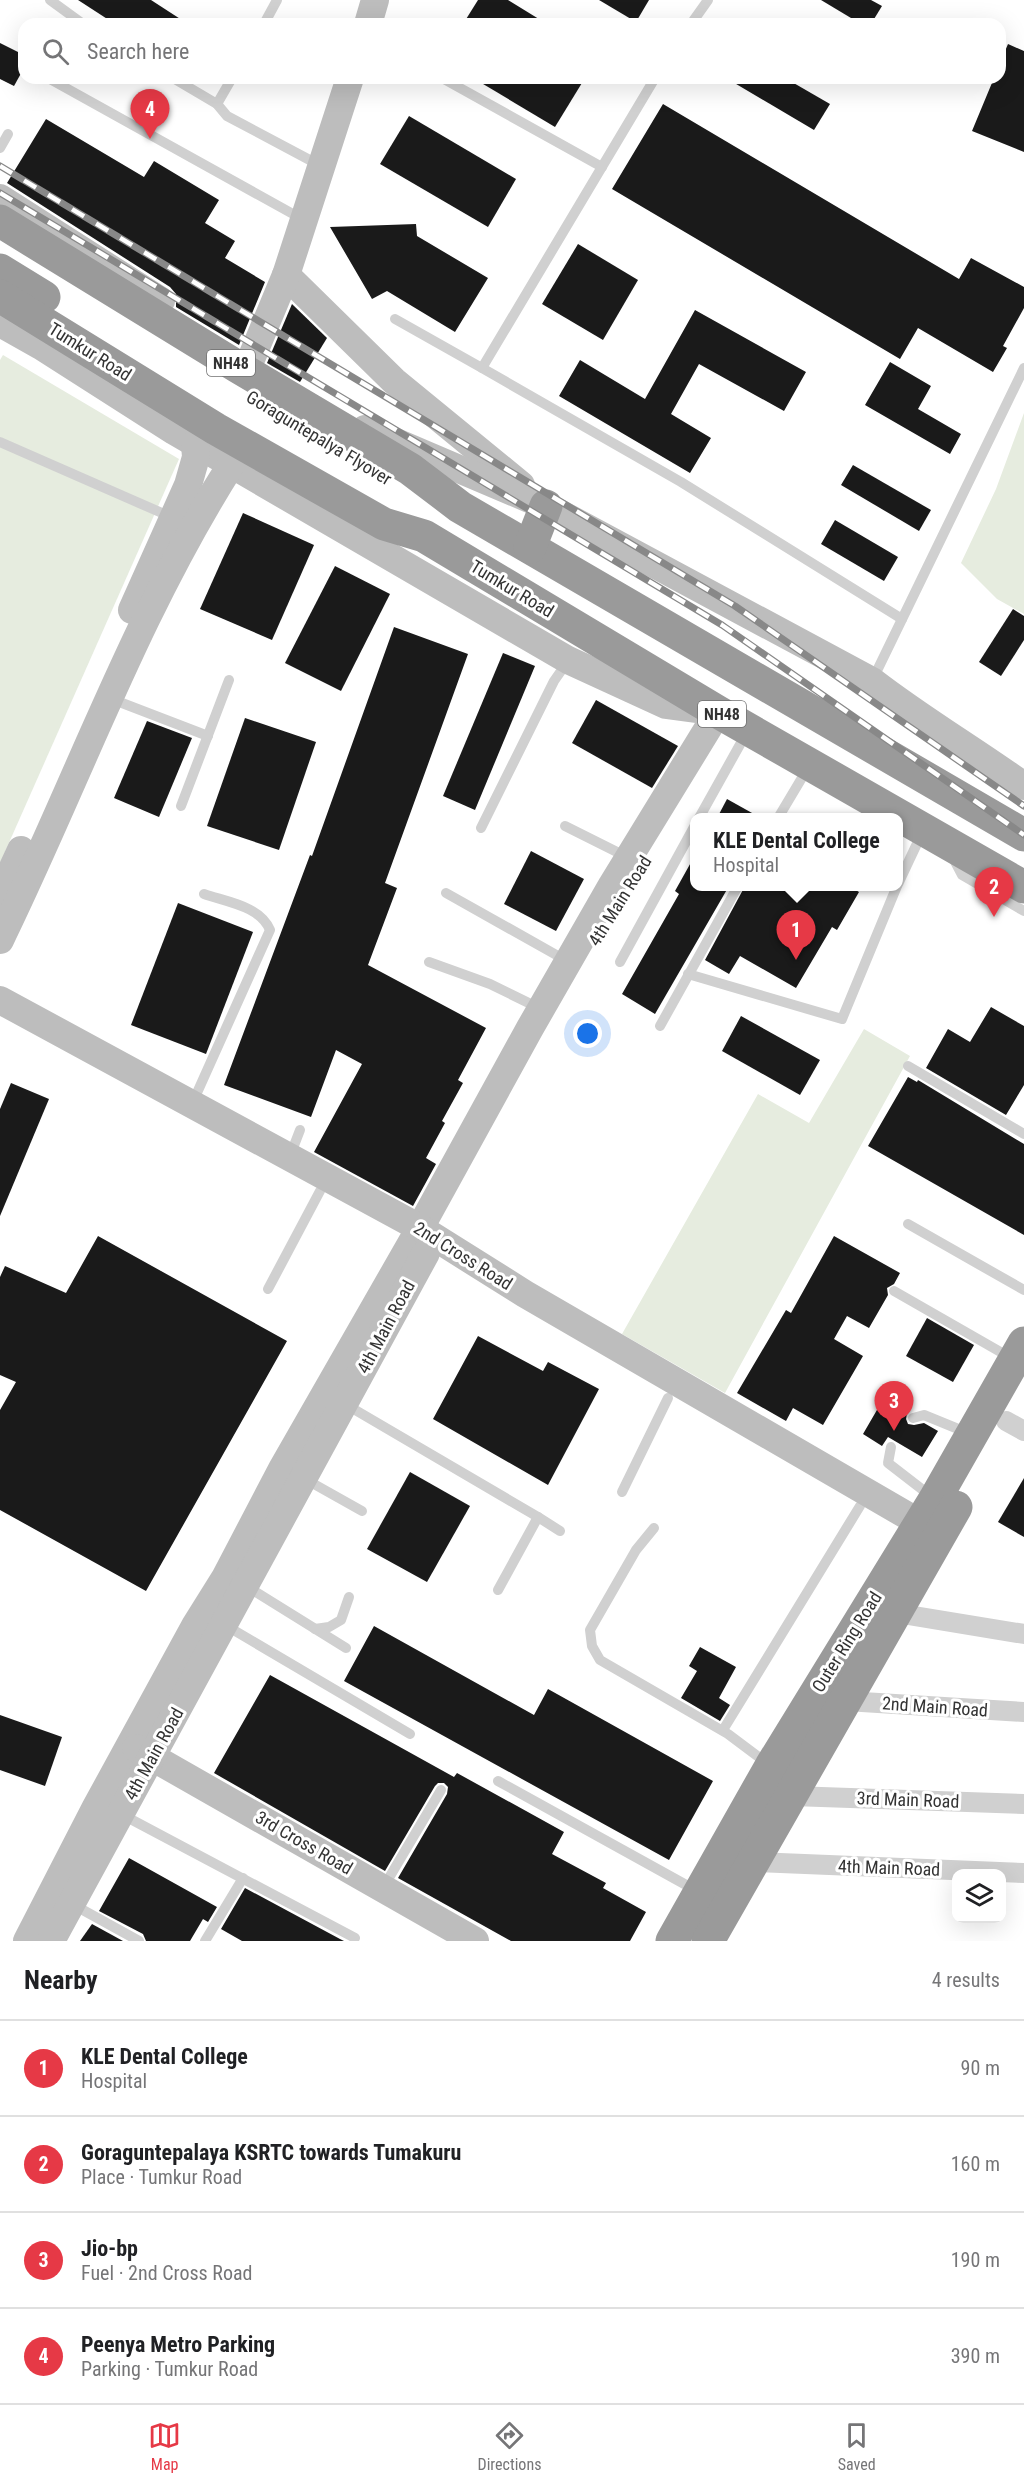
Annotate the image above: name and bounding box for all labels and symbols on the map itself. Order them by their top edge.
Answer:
pin: 4 [130,90,170,139]
street label: Tumkur Road [45,318,135,385]
road number: NH48 [207,350,255,376]
street label: Goraguntepalya Flyover [243,386,396,490]
street label: Tumkur Road [467,556,558,622]
road number: NH48 [698,701,746,727]
street label: 4th Main Road [584,852,656,950]
pin: 2 [974,868,1014,917]
pin: 1 [776,910,816,960]
your location [573,1019,602,1048]
street label: 2nd Cross Road [410,1217,516,1294]
street label: 4th Main Road [352,1277,419,1377]
pin: 3 [874,1382,914,1431]
street label: Outer Ring Road [807,1588,886,1696]
street label: 2nd Main Road [881,1692,989,1721]
street label: 4th Main Road [120,1704,188,1804]
street label: 3rd Main Road [856,1787,960,1812]
street label: 3rd Cross Road [252,1806,356,1879]
street label: 4th Main Road [837,1855,941,1880]

